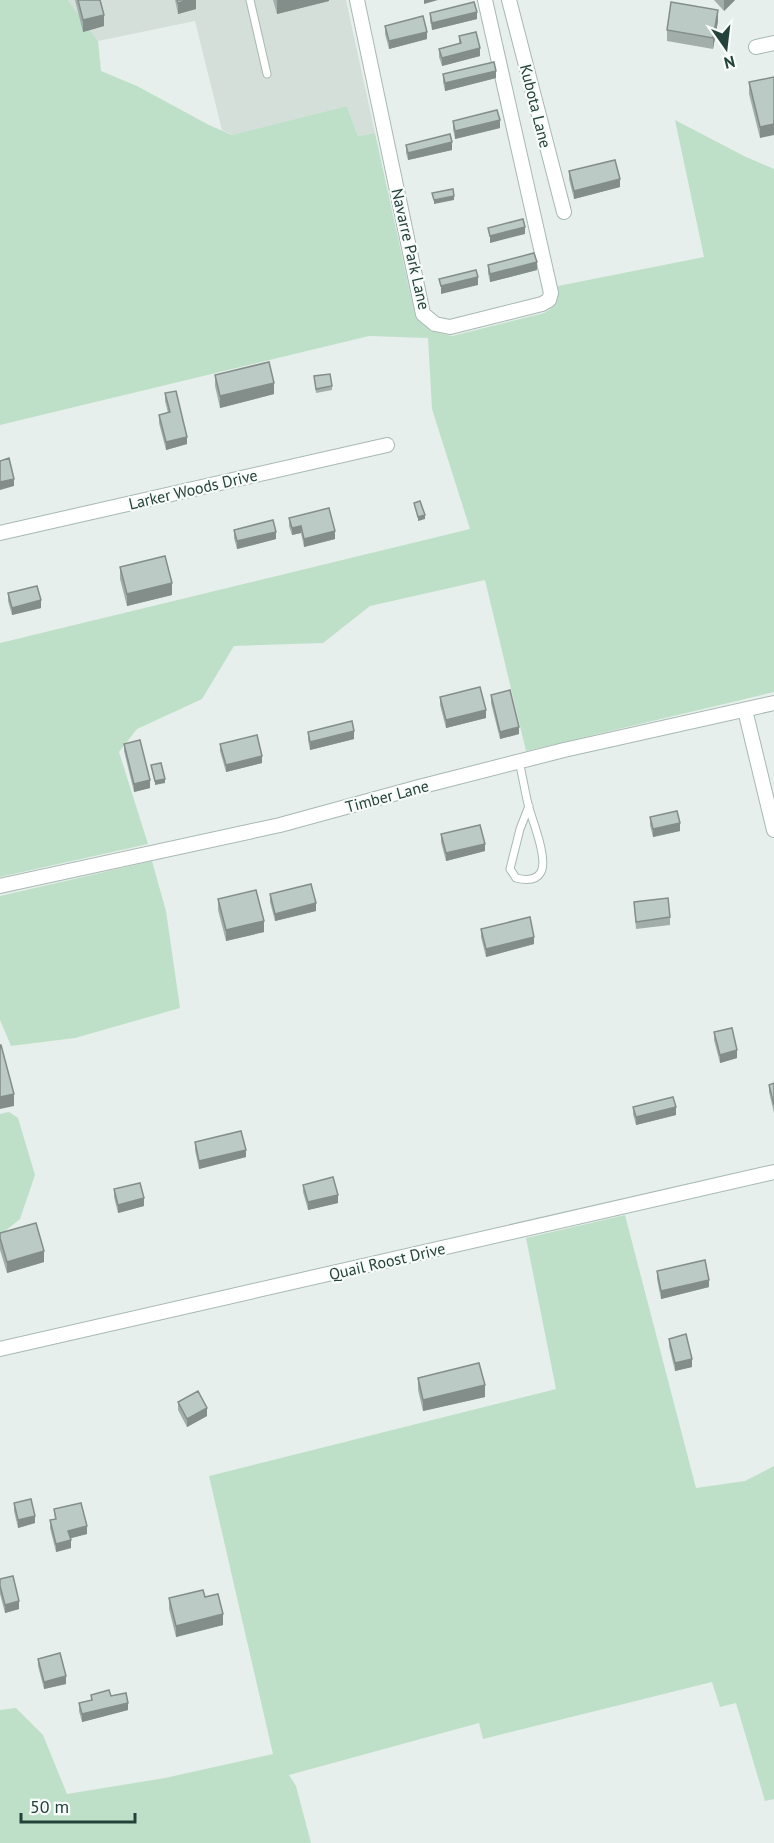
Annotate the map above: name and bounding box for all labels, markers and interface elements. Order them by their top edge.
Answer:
north arrow [696,18,756,78]
text: N [722,52,737,74]
street label: Kubota Lane [516,62,556,150]
street label: Navarre Park Lane [387,187,435,311]
street label: Larker Woods Drive [127,464,259,514]
street label: Timber Lane [343,775,431,817]
street label: Quail Roost Drive [327,1238,447,1284]
scale bar [21,1786,135,1824]
text: 50 m [30,1795,69,1818]

